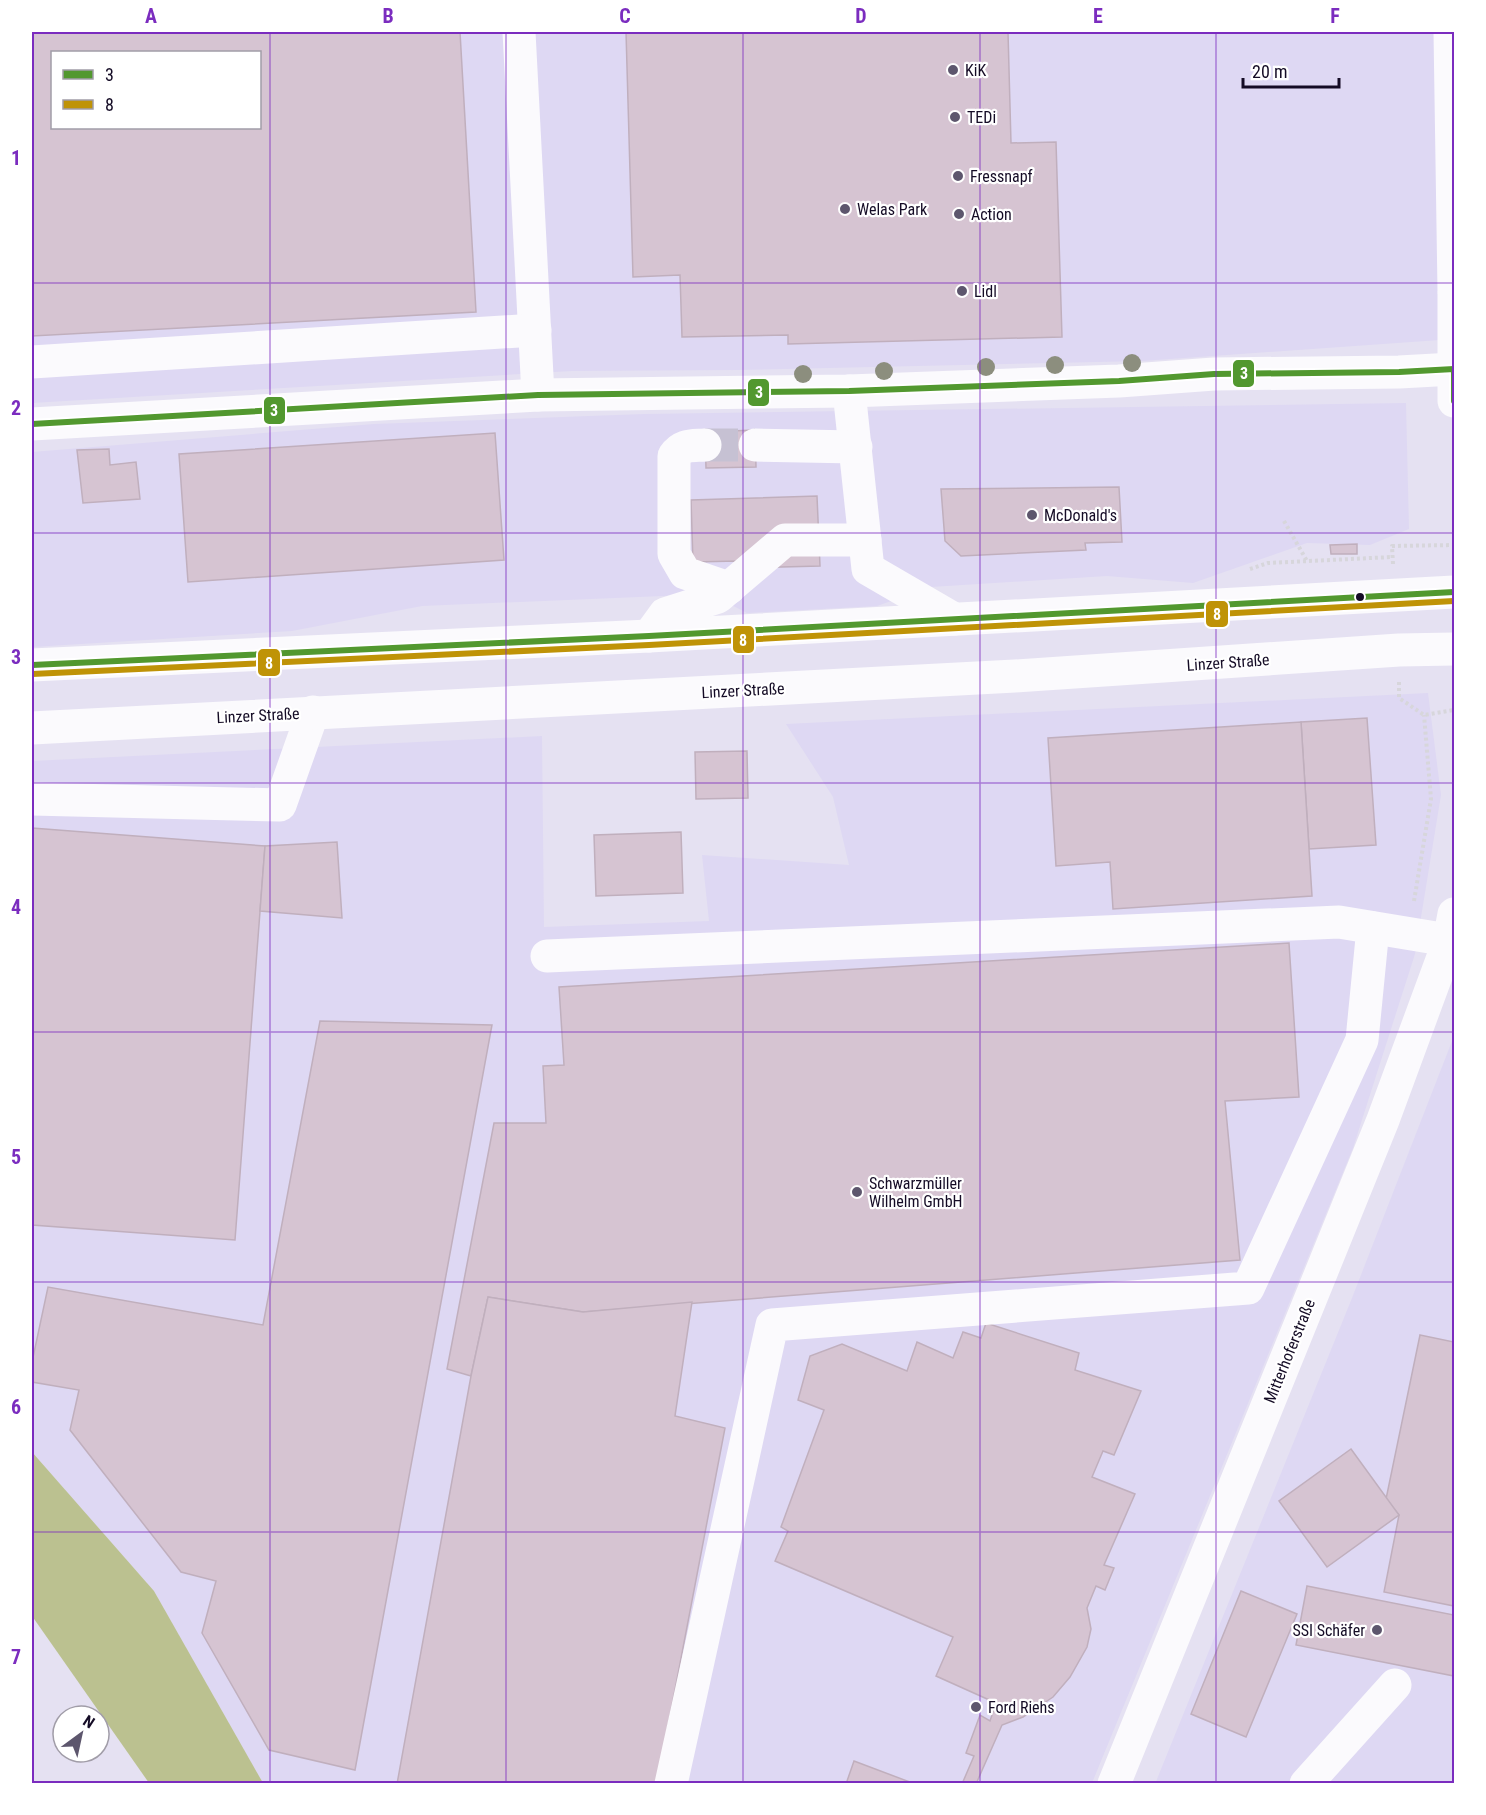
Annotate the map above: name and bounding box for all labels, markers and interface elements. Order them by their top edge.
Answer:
text: A [145,4,157,28]
text: B [382,4,394,28]
text: C [619,4,631,28]
text: D [855,4,867,28]
text: E [1093,4,1103,28]
text: F [1330,4,1340,28]
legend [51,51,261,129]
scale bar [1243,51,1339,89]
place label: KiK [965,61,986,80]
text: 20 m [1252,61,1287,82]
marker: KiK [946,63,960,77]
text: 3 [105,64,114,85]
text: 8 [105,94,114,115]
place label: TEDi [967,108,996,127]
marker: TEDi [948,110,962,124]
text: 1 [11,146,21,170]
place label: Fressnapf [970,167,1033,186]
marker: Fressnapf [951,169,965,183]
place label: Welas Park [857,200,928,219]
marker: Welas Park [838,202,852,216]
place label: Action [971,205,1012,224]
marker: Action [952,207,966,221]
place label: Lidl [974,282,997,301]
marker: Lidl [955,284,969,298]
line badge: 3 [1232,359,1255,388]
text: 3 [1240,364,1248,383]
line badge: 3 [747,378,770,407]
text: 3 [755,383,763,402]
text: 2 [11,396,21,420]
line badge: 3 [263,396,286,425]
text: 3 [270,401,278,420]
place label: McDonald's [1044,506,1117,525]
marker: McDonald's [1025,508,1039,522]
unlabelled marker [1354,591,1366,603]
line badge: 8 [1205,600,1229,628]
text: 8 [1213,605,1221,624]
line badge: 8 [732,625,755,654]
text: 8 [739,631,747,650]
text: 3 [11,645,21,669]
line badge: 8 [257,648,281,677]
street label: Linzer Straße [1186,650,1270,675]
text: 8 [265,654,273,673]
street label: Linzer Straße [701,679,785,702]
street label: Linzer Straße [216,704,300,727]
text: 4 [11,895,21,919]
text: 5 [11,1145,21,1169]
place label: Schwarzmüller Wilhelm GmbH [869,1174,962,1211]
marker: Schwarzmüller Wilhelm GmbH [850,1185,864,1199]
street label: Mitterhoferstraße [1260,1296,1319,1406]
text: 6 [11,1395,21,1419]
place label: SSI Schäfer [1292,1621,1365,1640]
marker: SSI Schäfer [1370,1623,1384,1637]
text: 7 [11,1645,21,1669]
place label: Ford Riehs [988,1698,1055,1717]
marker: Ford Riehs [969,1700,983,1714]
north arrow [51,1704,111,1764]
text: N [80,1711,98,1732]

